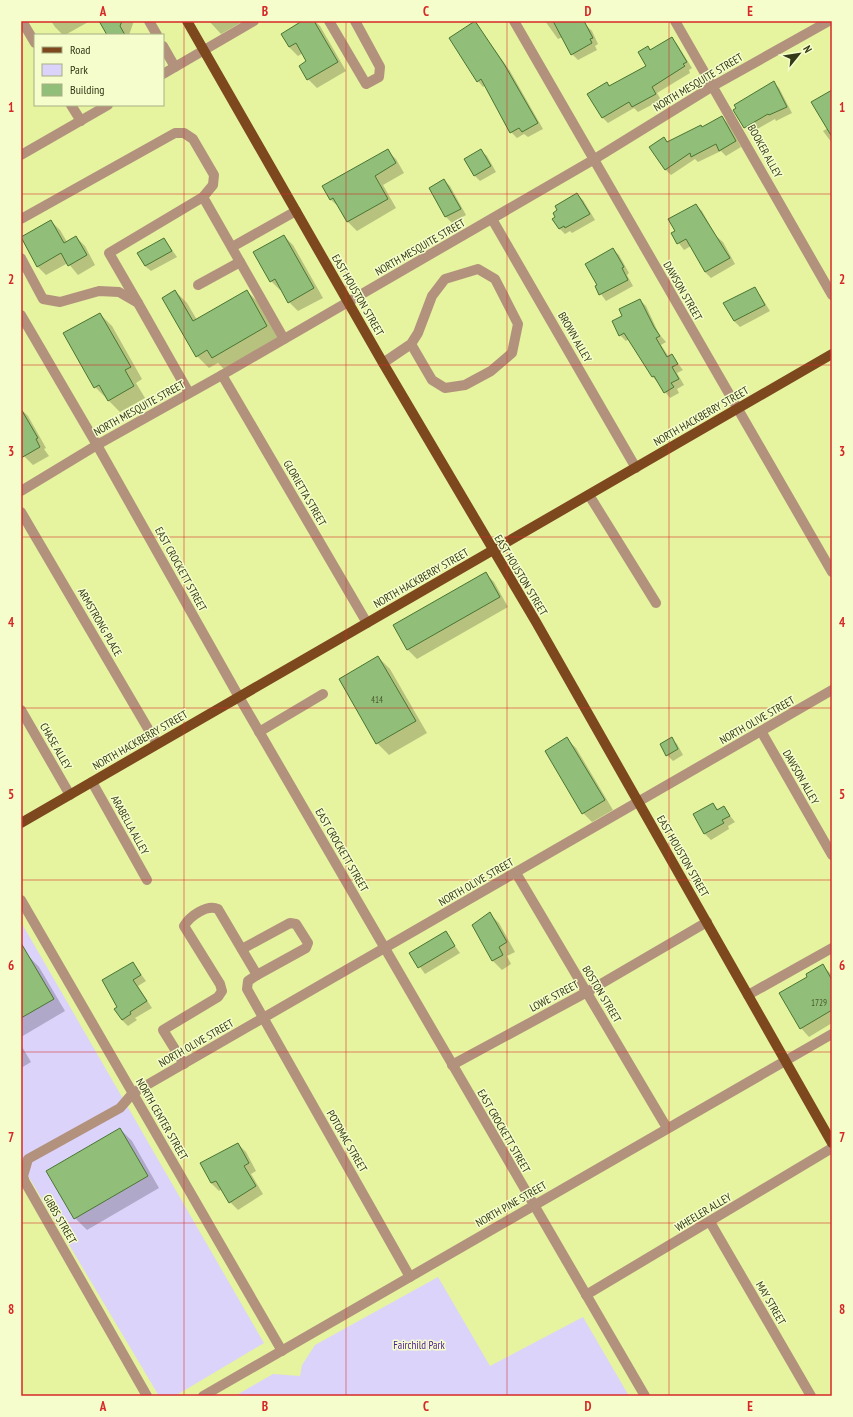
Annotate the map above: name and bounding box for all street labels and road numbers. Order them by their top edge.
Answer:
street label: NORTH MESQUITE STREET [651,50,745,114]
street label: BOOKER ALLEY [745,122,785,180]
street label: NORTH MESQUITE STREET [372,215,468,279]
street label: EAST HOUSTON STREET [329,252,387,338]
street label: DAWSON STREET [660,259,706,323]
street label: BROWN ALLEY [555,310,595,364]
street label: NORTH MESQUITE STREET [91,377,187,439]
street label: NORTH HACKBERRY STREET [651,383,751,449]
street label: GLORIETTA STREET [280,458,330,529]
street label: EAST CROCKETT STREET [152,524,210,614]
street label: EAST HOUSTON STREET [491,532,551,618]
street label: NORTH HACKBERRY STREET [371,545,471,611]
street label: ARMSTRONG PLACE [75,586,125,659]
street label: NORTH OLIVE STREET [717,693,797,747]
street label: NORTH HACKBERRY STREET [90,707,190,773]
street label: CHASE ALLEY [37,720,75,772]
street label: DAWSON ALLEY [780,747,822,807]
street label: ARABELLA ALLEY [108,793,152,857]
street label: EAST CROCKETT STREET [312,806,372,894]
street label: EAST HOUSTON STREET [654,813,712,899]
street label: NORTH OLIVE STREET [436,855,516,909]
street label: BOSTON STREET [580,963,625,1025]
street label: LOWE STREET [527,977,581,1015]
street label: NORTH OLIVE STREET [156,1016,236,1070]
street label: NORTH CENTER STREET [133,1076,191,1162]
street label: EAST CROCKETT STREET [474,1087,534,1175]
street label: POTOMAC STREET [324,1108,370,1175]
street label: NORTH PINE STREET [473,1178,549,1230]
street label: WHEELER ALLEY [672,1190,734,1234]
street label: GIBBS STREET [40,1192,80,1246]
street label: MAY STREET [753,1279,789,1327]

